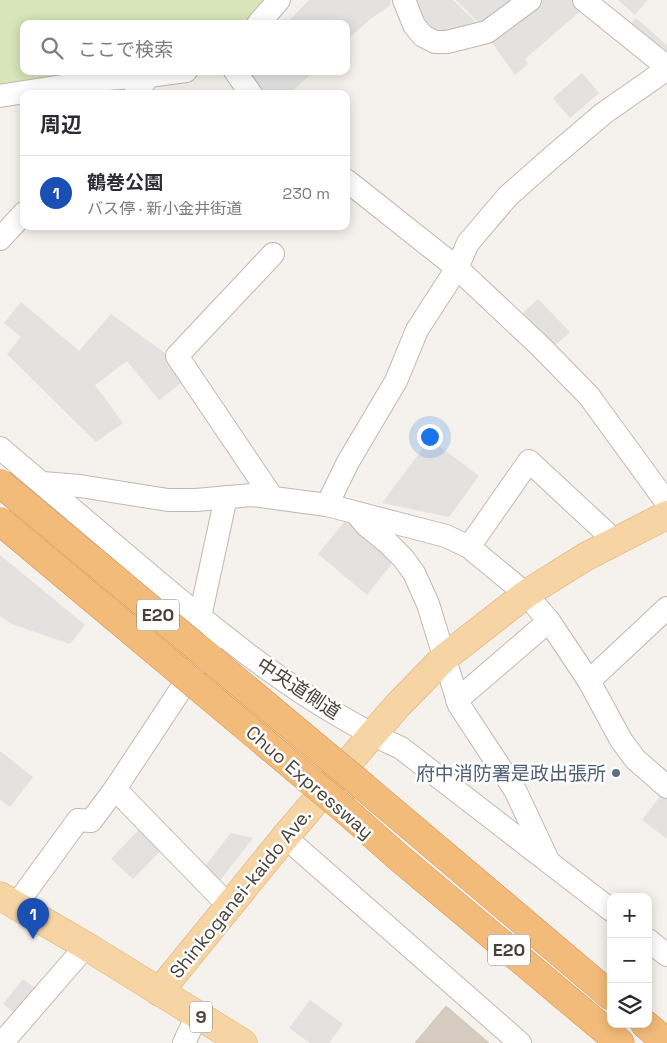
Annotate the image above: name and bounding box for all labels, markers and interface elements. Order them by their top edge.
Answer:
search box [20,20,350,75]
icon: search [38,34,66,62]
text: ここで検索 [78,37,173,62]
text: 周辺 [40,111,82,138]
text: 鶴巻公園 [87,170,163,195]
text: 1 [52,183,60,204]
text: 230 m [283,183,330,204]
text: バス停 · 新小金井街道 [87,198,242,219]
your location [417,424,443,450]
road number: E20 [137,600,179,630]
street label: 中央道側道 [252,652,345,725]
street label: Chuo Expressway [241,720,379,845]
place label: 府中消防署是政出張所 [416,761,606,786]
marker: 府中消防署是政出張所 [610,767,622,779]
street label: Shinkoganei-kaido Ave. [164,803,317,984]
map controls [607,893,652,1028]
button: + [607,893,652,938]
pin: 1 [17,898,49,939]
road number: E20 [488,934,530,966]
button: − [607,938,652,983]
button: layers [607,983,652,1028]
road number: 9 [190,1002,212,1032]

